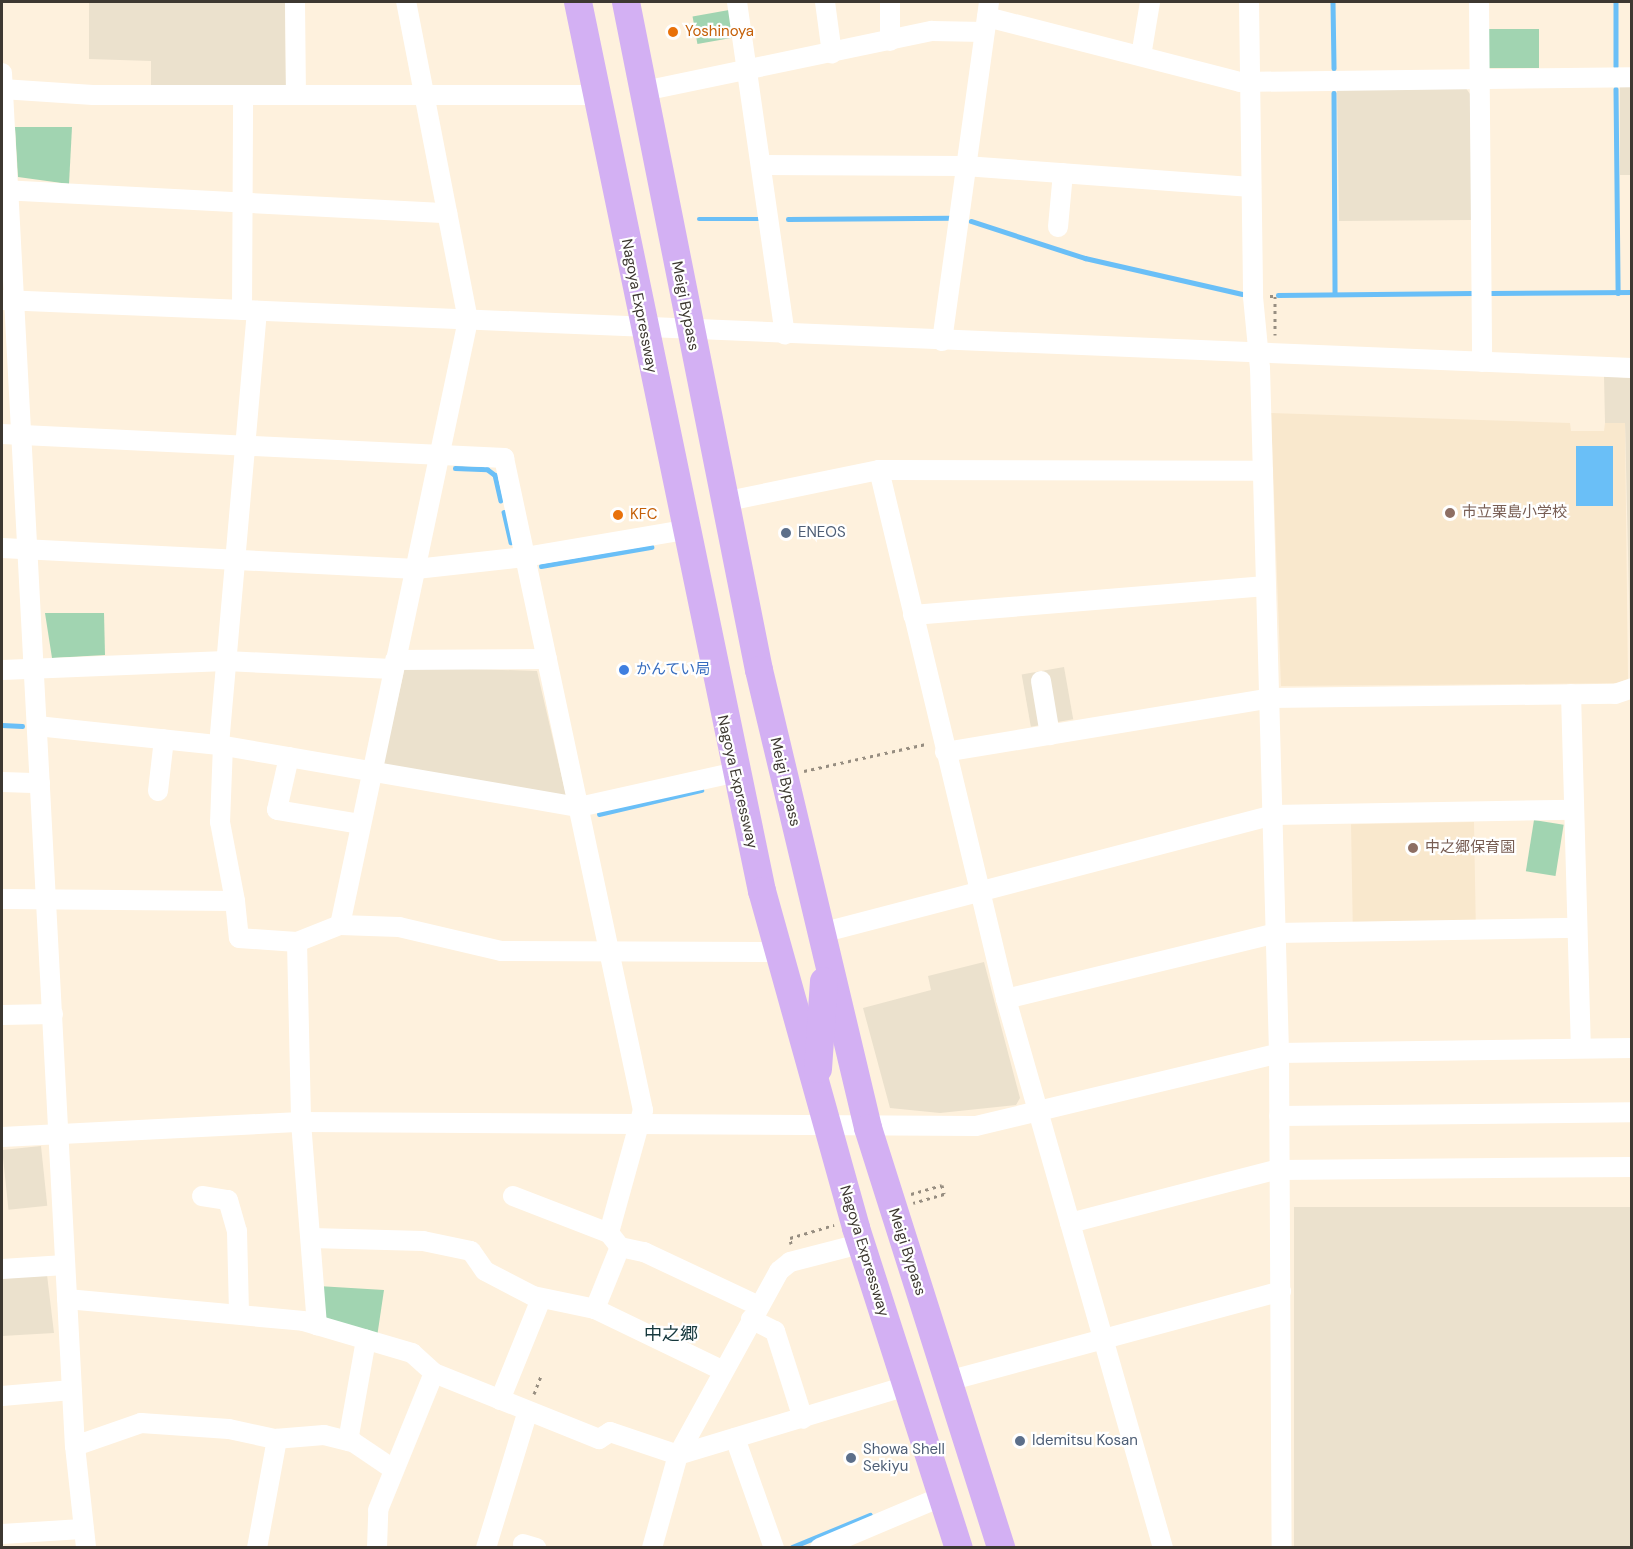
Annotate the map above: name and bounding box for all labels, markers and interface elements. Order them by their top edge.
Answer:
place label: Yoshinoya [685,23,754,41]
marker: Yoshinoya [666,25,680,39]
street label: Nagoya Expressway [617,237,661,375]
street label: Meigi Bypass [668,260,702,352]
place label: 市立栗島小学校 [1462,504,1567,522]
place label: KFC [630,506,658,524]
marker: 市立栗島小学校 [1443,506,1457,520]
marker: KFC [611,508,625,522]
place label: ENEOS [798,524,846,542]
marker: ENEOS [779,526,793,540]
place label: かんてい局 [636,661,711,679]
marker: かんてい局 [617,663,631,677]
street label: Nagoya Expressway [713,714,761,850]
street label: Meigi Bypass [766,736,804,828]
place label: 中之郷保育園 [1425,839,1515,857]
marker: 中之郷保育園 [1406,841,1420,855]
street label: Nagoya Expressway [835,1183,893,1319]
street label: Meigi Bypass [884,1206,930,1298]
district label: 中之郷 [644,1323,698,1345]
place label: Idemitsu Kosan [1032,1432,1138,1450]
marker: Idemitsu Kosan [1013,1434,1027,1448]
place label: Showa Shell Sekiyu [863,1440,945,1475]
marker: Showa Shell Sekiyu [844,1451,858,1465]

